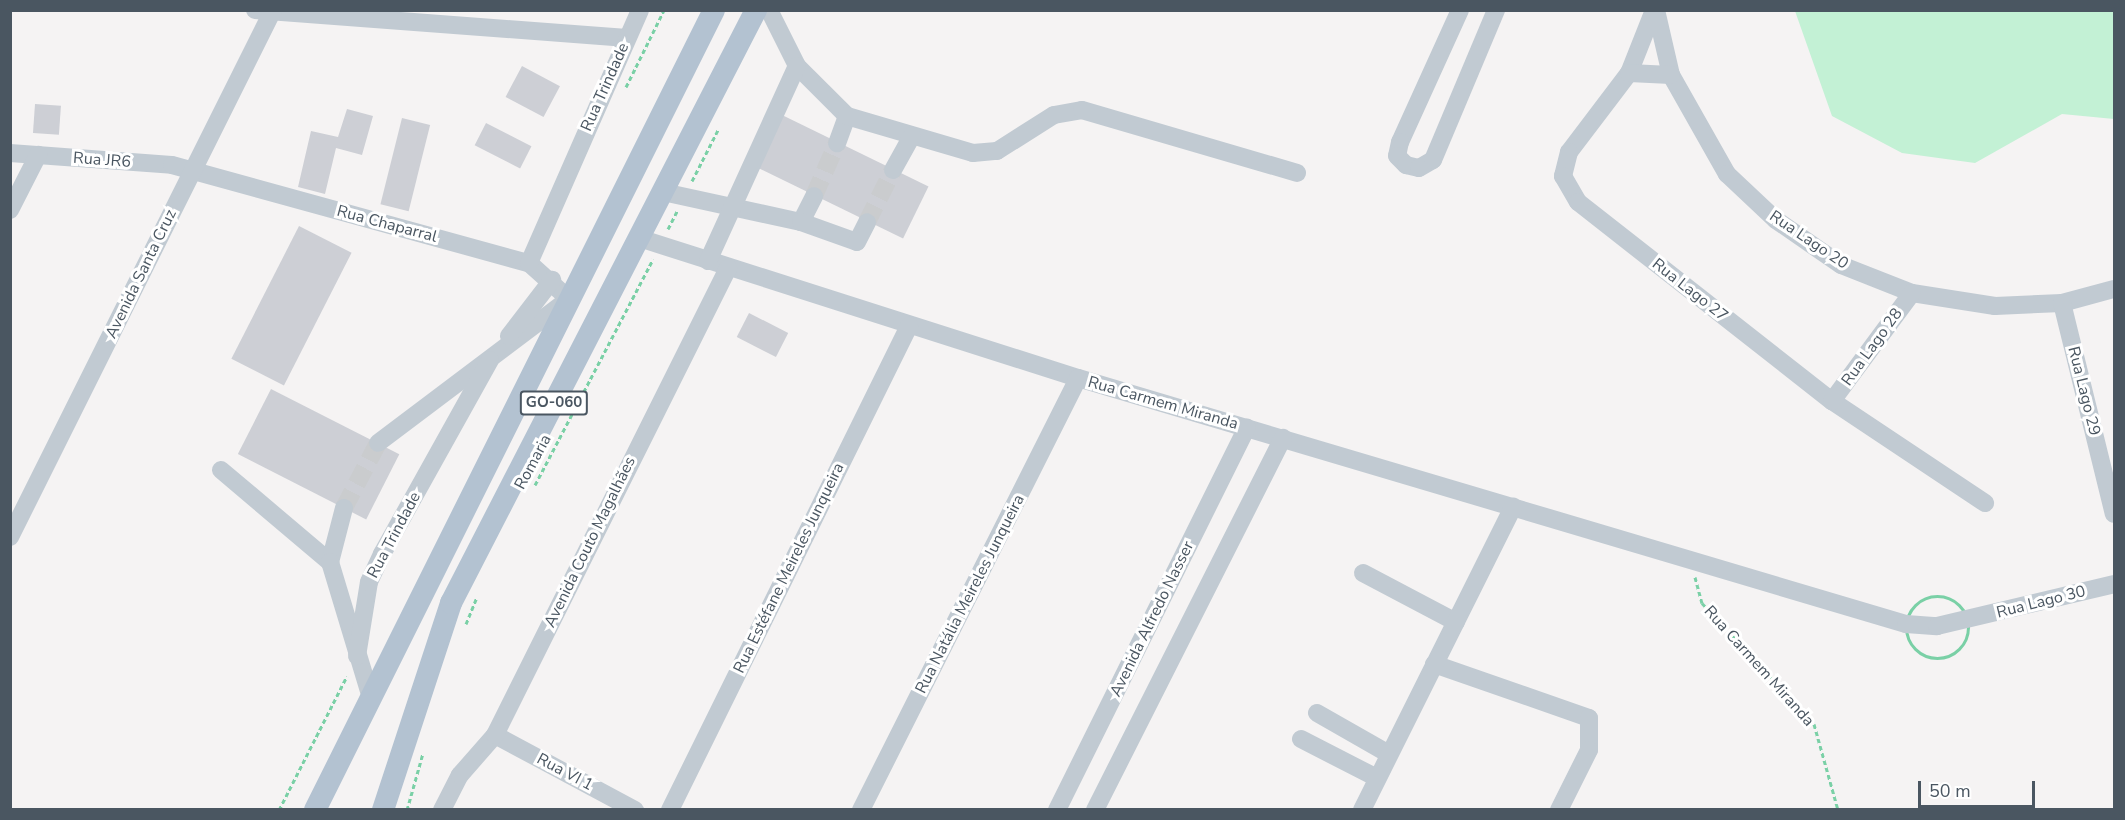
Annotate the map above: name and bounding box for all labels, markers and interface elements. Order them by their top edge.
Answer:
street label: Rua Trindade [577,40,633,134]
street label: Rua JR6 [73,148,131,172]
street label: Rua Chaparral [335,201,439,247]
street label: Avenida Santa Cruz [101,206,181,342]
street label: Rua Lago 20 [1766,207,1852,273]
street label: Rua Lago 27 [1648,254,1732,326]
street label: Rua Lago 28 [1837,305,1907,389]
street label: Rua Lago 29 [2064,345,2104,437]
street label: Rua Carmem Miranda [1086,372,1240,434]
road number: GO-060 [520,391,588,415]
street label: Romaria [511,431,555,493]
street label: Avenida Couto Magalhães [540,453,640,631]
street label: Rua Estéfane Meireles Junqueira [730,460,848,676]
street label: Rua Trindade [363,489,425,581]
street label: Rua Natália Meireles Junqueira [911,491,1029,697]
street label: Avenida Alfredo Nasser [1106,538,1198,700]
street label: Rua Lago 30 [1995,582,2087,622]
street label: Rua Carmem Miranda [1700,602,1818,730]
street label: Rua VI 1 [534,749,596,795]
scale bar [1921,769,2038,807]
text: 50 m [1929,779,1971,803]

